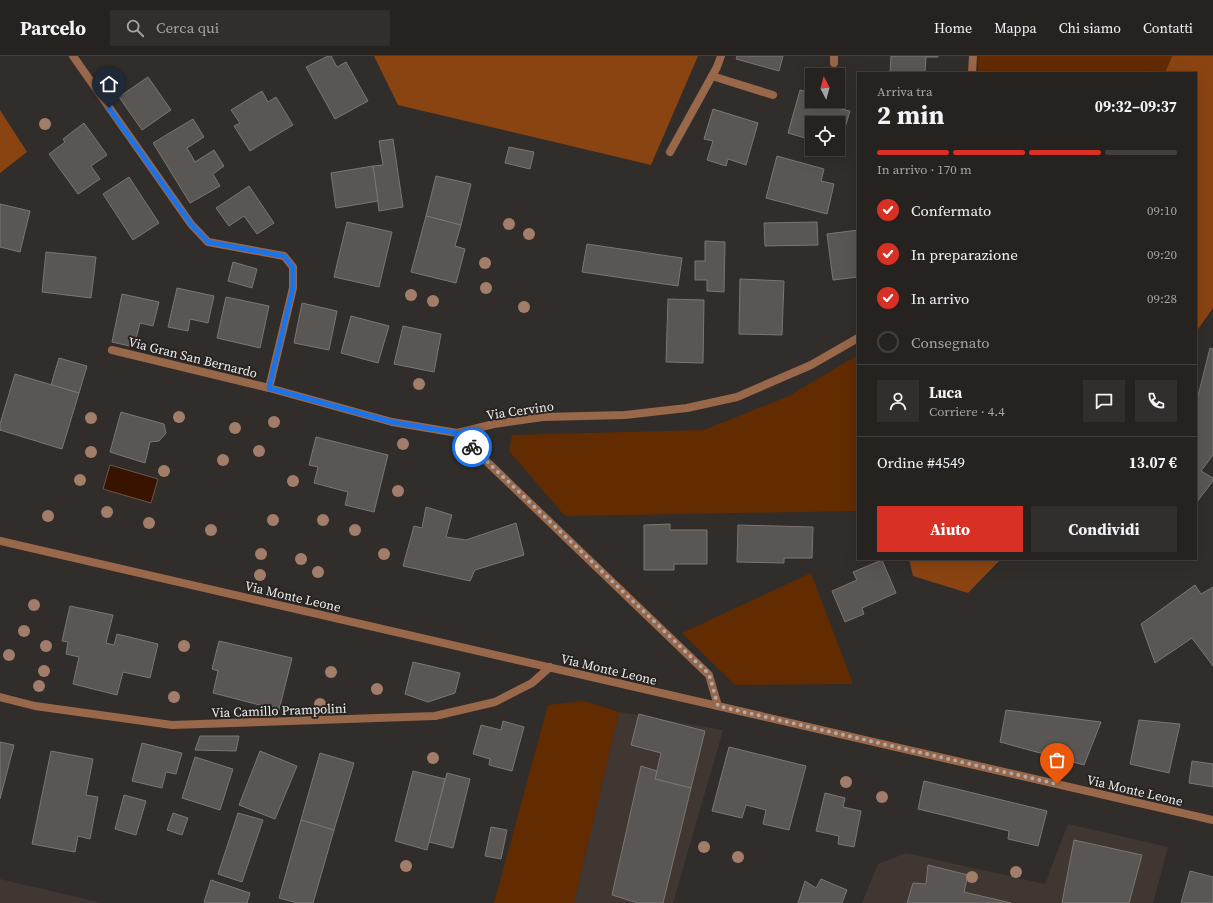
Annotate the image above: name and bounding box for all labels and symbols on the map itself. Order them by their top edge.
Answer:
pin [92,67,126,108]
north arrow [805,68,845,108]
street label: Via Gran San Bernardo [127,333,259,382]
street label: Via Cervino [485,397,555,424]
courier [452,427,492,467]
street label: Via Monte Leone [243,577,343,616]
street label: Via Monte Leone [559,650,659,689]
street label: Via Camillo Prampolini [211,700,347,721]
pin [1040,743,1074,784]
street label: Via Monte Leone [1085,771,1185,810]

